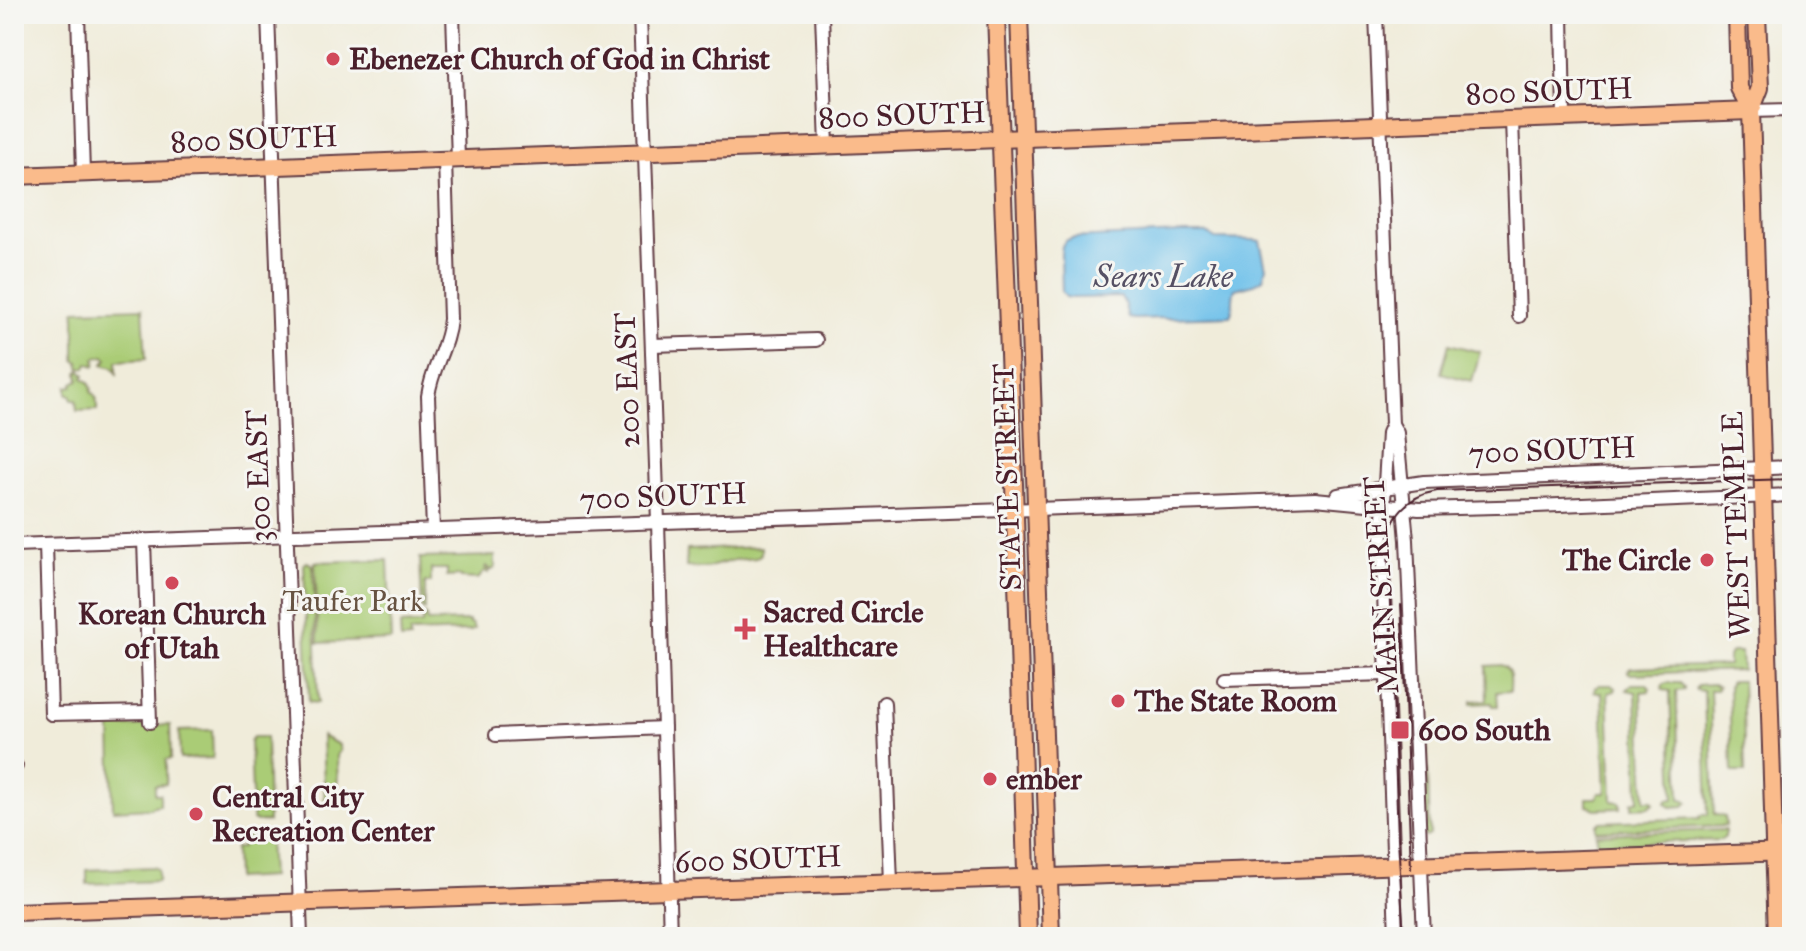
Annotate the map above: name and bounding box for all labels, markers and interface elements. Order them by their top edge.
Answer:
place label: Ebenezer Church of God in Christ [349,41,770,77]
marker: Ebenezer Church of God in Christ [324,50,342,68]
street label: 800 SOUTH [1465,70,1633,112]
street label: 800 SOUTH [818,94,986,136]
street label: 800 SOUTH [170,118,338,160]
water label: Sears Lake [1092,257,1234,296]
street label: 200 EAST [607,312,647,448]
street label: STATE STREET [985,363,1029,591]
street label: 300 EAST [238,409,278,543]
street label: WEST TEMPLE [1714,410,1758,640]
street label: 700 SOUTH [1468,429,1636,471]
street label: 700 SOUTH [579,475,747,517]
street label: MAIN STREET [1355,475,1407,695]
place label: The Circle [1562,542,1691,578]
marker: The Circle [1698,551,1716,569]
marker: Korean Church of Utah [163,574,181,592]
park label: Taufer Park [282,583,424,619]
place label: Sacred Circle Healthcare [763,594,924,664]
place label: Korean Church of Utah [78,596,267,666]
marker: Sacred Circle Healthcare [734,618,756,640]
place label: The State Room [1134,683,1338,719]
marker: The State Room [1109,692,1127,710]
place label: 600 South [1418,712,1551,748]
marker: 600 South [1389,719,1411,741]
place label: ember [1006,761,1083,797]
marker: ember [981,770,999,788]
place label: Central City Recreation Center [212,779,435,849]
marker: Central City Recreation Center [187,805,205,823]
street label: 600 SOUTH [674,838,842,880]

